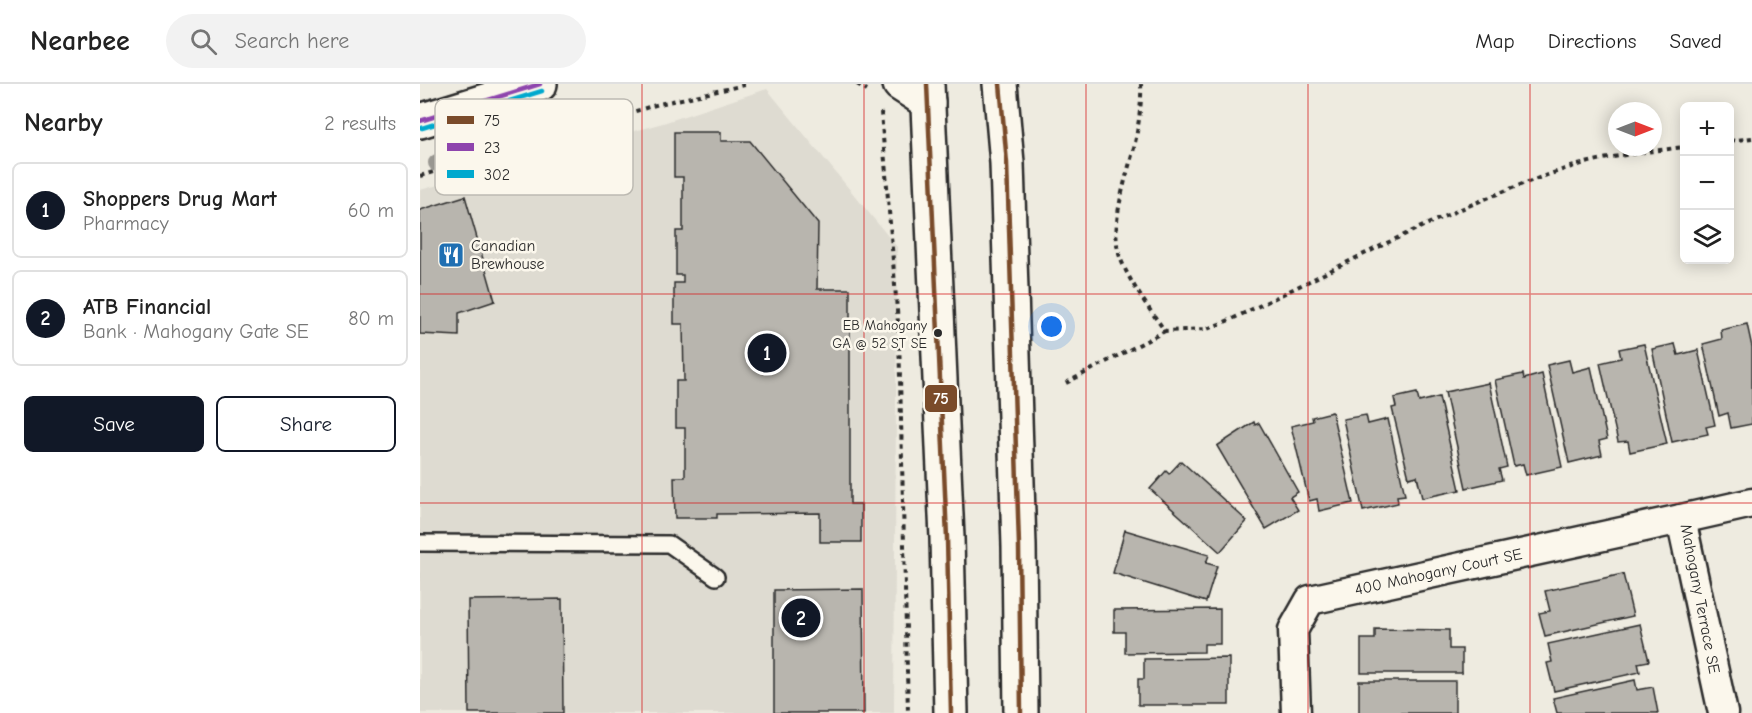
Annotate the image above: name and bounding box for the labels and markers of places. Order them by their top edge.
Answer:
place label: Canadian Brewhouse [471,237,544,273]
restaurant icon: Canadian Brewhouse [436,240,466,270]
place label: EB Mahogany GA @ 52 ST SE [832,317,928,352]
marker: EB Mahogany GA @ 52 ST SE [932,327,944,339]
pin: 1 [748,330,786,376]
pin: 2 [782,596,820,640]

